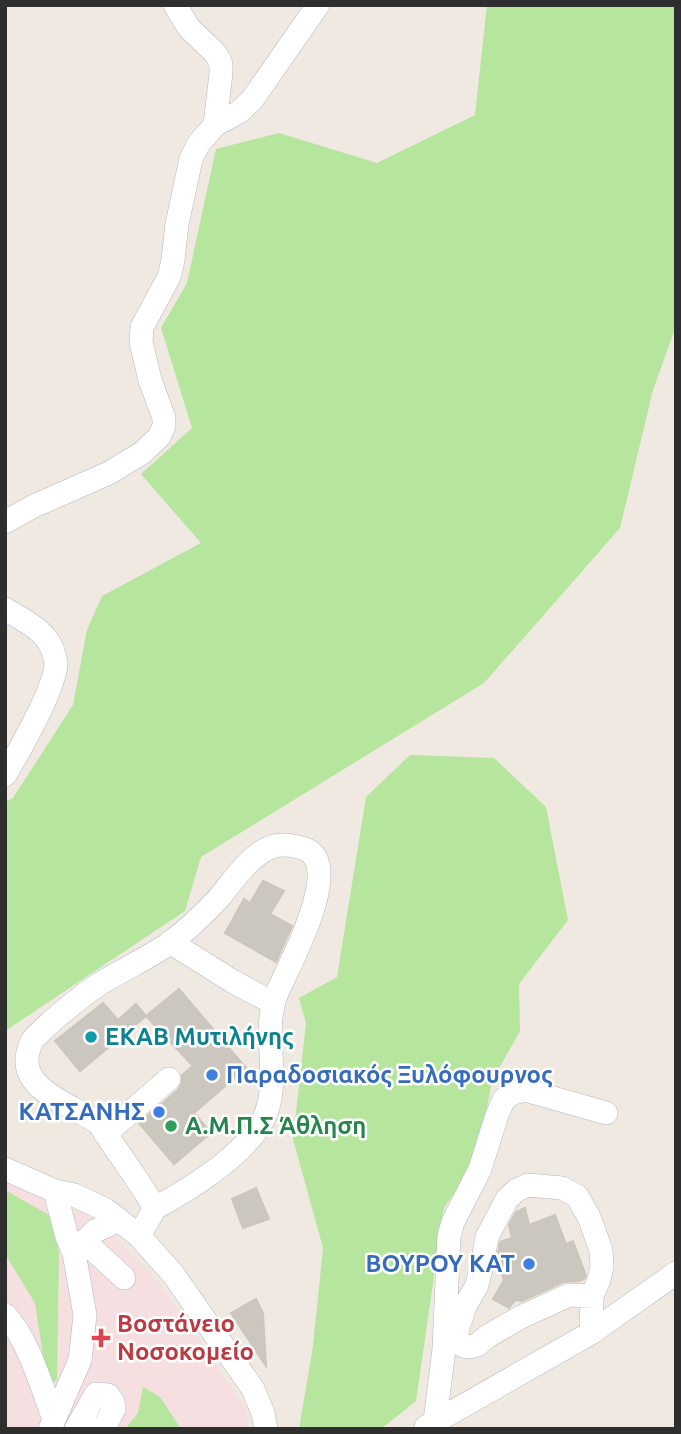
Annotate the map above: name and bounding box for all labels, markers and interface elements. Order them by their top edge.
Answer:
place label: ΕΚΑΒ Μυτιλήνης [105,1023,294,1050]
marker: ΕΚΑΒ Μυτιλήνης [83,1029,99,1045]
place label: Παραδοσιακός Ξυλόφουρνος [226,1061,553,1088]
marker: Παραδοσιακός Ξυλόφουρνος [204,1067,220,1083]
place label: ΚΑΤΣΑΝΗΣ [18,1098,145,1125]
marker: ΚΑΤΣΑΝΗΣ [151,1104,167,1120]
place label: Α.Μ.Π.Σ Άθληση [185,1112,366,1139]
marker: Α.Μ.Π.Σ Άθληση [163,1118,179,1134]
place label: ΒΟΥΡΟΥ ΚΑΤ [366,1250,515,1277]
marker: ΒΟΥΡΟΥ ΚΑΤ [521,1256,537,1272]
place label: Βοστάνειο Νοσοκομείο [117,1310,254,1365]
marker: Βοστάνειο Νοσοκομείο [91,1328,111,1348]

